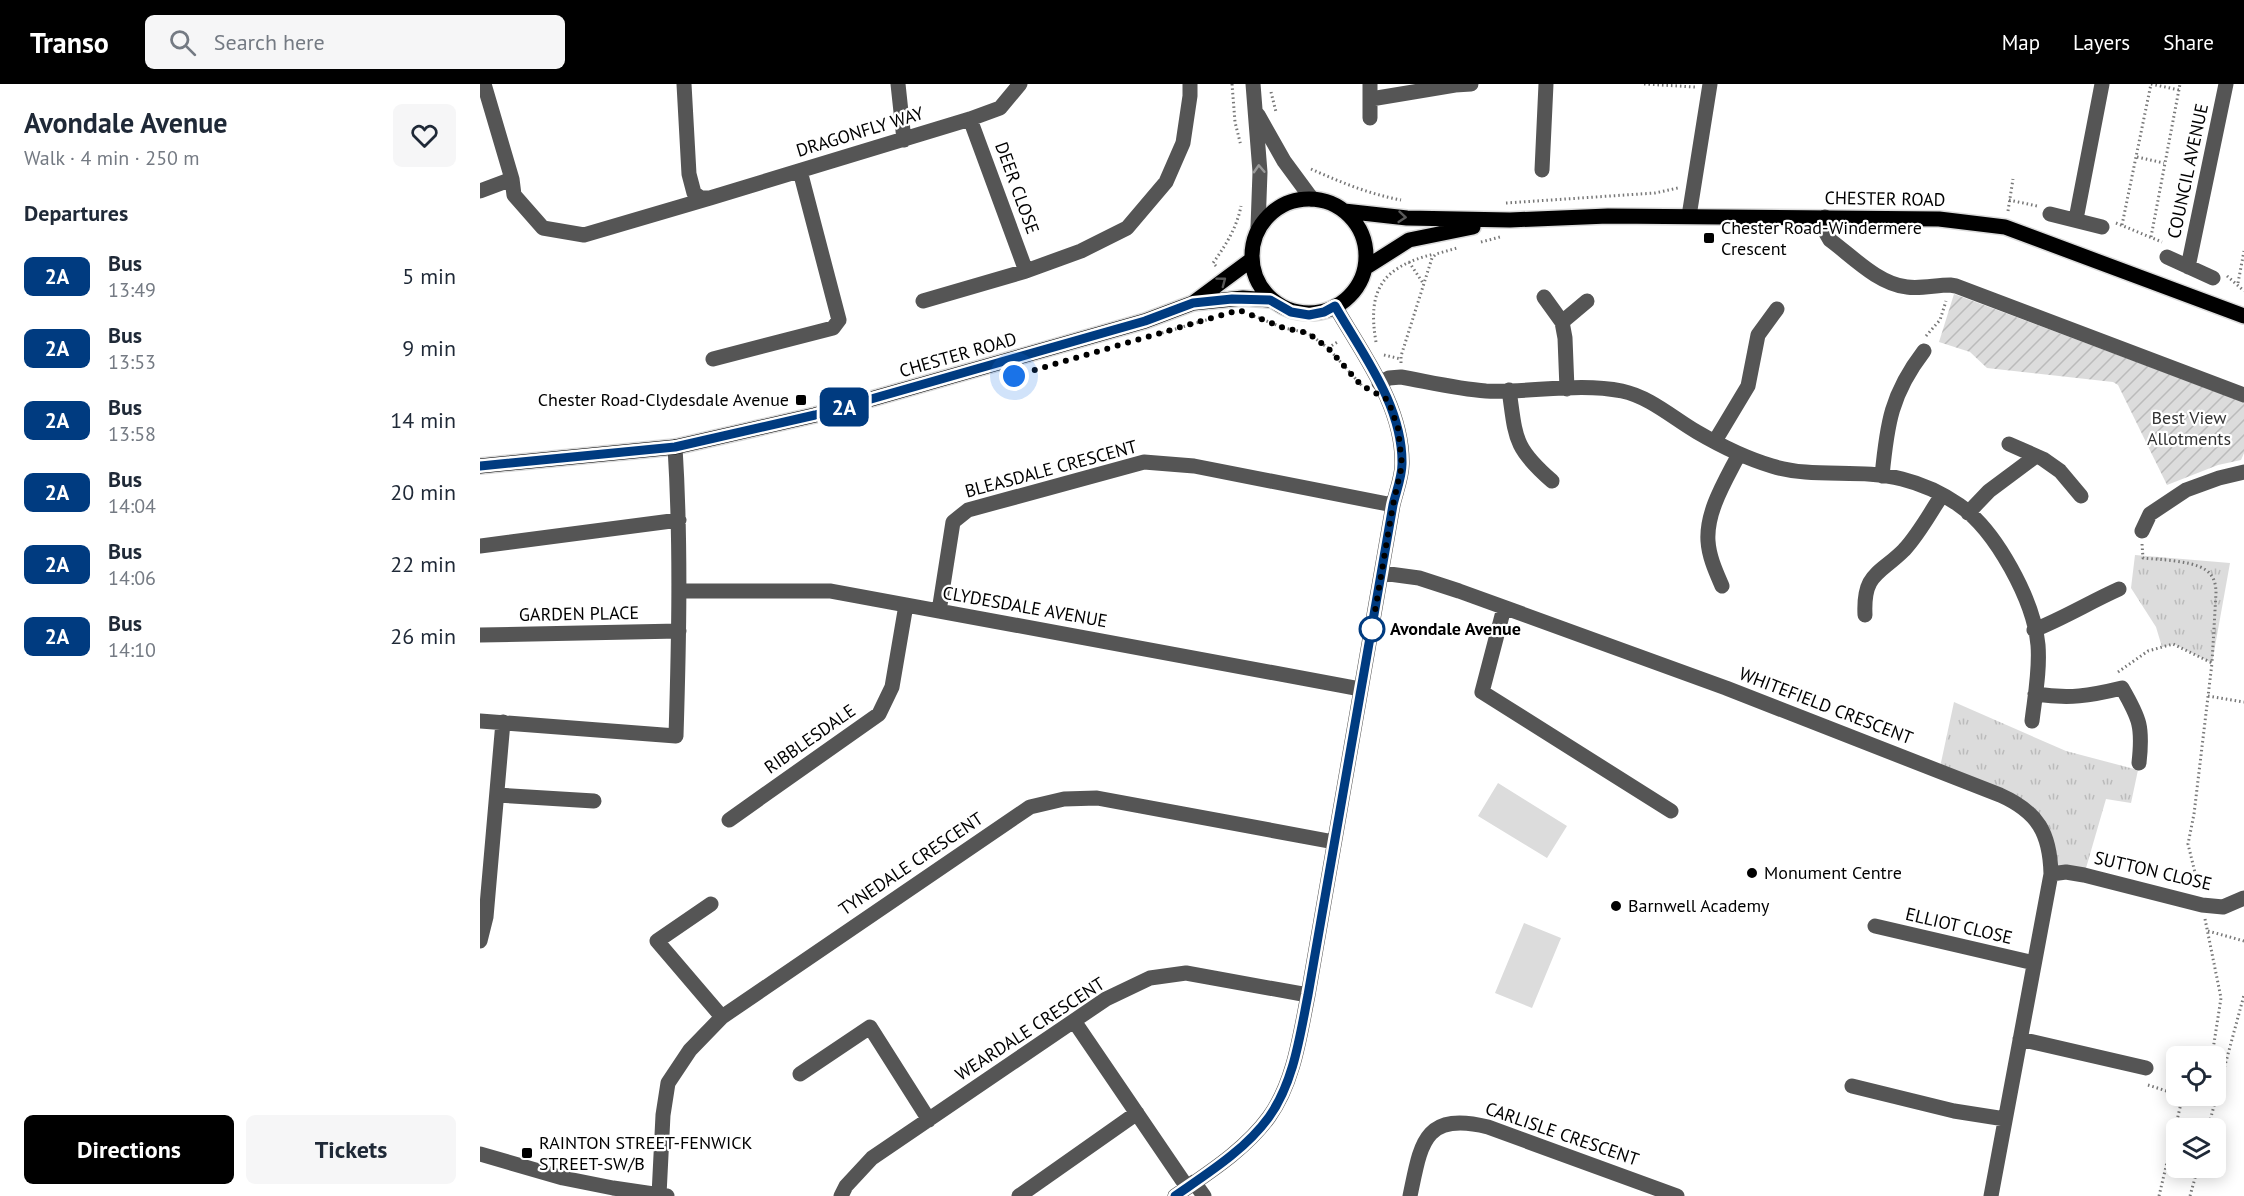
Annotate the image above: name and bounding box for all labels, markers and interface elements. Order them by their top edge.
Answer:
search box [145,15,565,69]
text: Transo [30,24,109,61]
icon: search [166,26,199,59]
text: Search here [214,28,325,56]
text: Map [2002,29,2040,56]
text: Layers [2073,29,2130,56]
text: Share [2163,29,2214,56]
street label: DRAGONFLY WAY [793,101,926,162]
street label: COUNCIL AVENUE [2162,101,2213,240]
text: Avondale Avenue [24,104,228,141]
button: heart [393,104,456,167]
street label: DEER CLOSE [990,139,1045,237]
text: Walk · 4 min · 250 m [24,145,200,171]
one-way arrow [1253,164,1266,173]
street label: CHESTER ROAD [1824,186,1946,211]
text: Departures [24,199,128,227]
one-way arrow [1397,210,1406,223]
place label: Chester Road-Windermere Crescent [1721,216,1922,260]
marker: Chester Road-Windermere Crescent [1702,231,1716,245]
text: Bus [108,249,142,277]
text: 5 min [402,262,456,290]
text: 2A [45,263,69,290]
text: 13:49 [108,277,156,303]
one-way arrow [1216,278,1227,289]
text: Bus [108,321,142,349]
street label: CHESTER ROAD [897,327,1019,382]
text: 9 min [402,334,456,362]
text: 2A [45,335,69,362]
text: 13:53 [108,349,156,375]
your location [999,361,1029,391]
place label: Chester Road-Clydesdale Avenue [538,388,789,411]
line badge: 2A [817,388,871,426]
text: Bus [108,393,142,421]
marker: Chester Road-Clydesdale Avenue [794,393,808,407]
text: 2A [832,394,856,421]
text: 14 min [390,406,456,434]
park label: Best View Allotments [2147,406,2231,450]
text: 2A [45,407,69,434]
text: 13:58 [108,421,156,447]
street label: BLEASDALE CRESCENT [962,434,1140,503]
text: Bus [108,465,142,493]
text: 20 min [390,478,456,506]
text: 2A [45,479,69,506]
text: 14:04 [108,493,156,519]
text: Bus [108,537,142,565]
text: 22 min [390,550,456,578]
text: 2A [45,551,69,578]
text: 14:06 [108,565,156,591]
street label: CLYDESDALE AVENUE [941,581,1109,632]
street label: GARDEN PLACE [519,601,639,626]
text: Bus [108,609,142,637]
marker: Avondale Avenue [1359,616,1385,642]
place label: Avondale Avenue [1390,617,1521,640]
text: 26 min [390,622,456,650]
text: 2A [45,623,69,650]
text: 14:10 [108,637,156,663]
street label: WHITEFIELD CRESCENT [1736,662,1916,749]
street label: RIBBLESDALE [760,699,860,778]
street label: TYNEDALE CRESCENT [834,807,987,920]
street label: SUTTON CLOSE [2092,846,2214,895]
place label: Monument Centre [1764,861,1902,884]
marker: Monument Centre [1745,866,1759,880]
place label: Barnwell Academy [1628,894,1770,917]
marker: Barnwell Academy [1609,899,1623,913]
street label: ELLIOT CLOSE [1903,902,2015,949]
street label: WEARDALE CRESCENT [951,972,1109,1086]
map controls [2166,1046,2226,1178]
button: locate [2166,1046,2226,1106]
street label: CARLISLE CRESCENT [1482,1096,1642,1171]
button: Directions [24,1115,234,1184]
button: Tickets [246,1115,456,1184]
button: layers [2166,1118,2226,1178]
place label: RAINTON STREET-FENWICK STREET-SW/B [539,1131,752,1175]
marker: RAINTON STREET-FENWICK STREET-SW/B [520,1146,534,1160]

